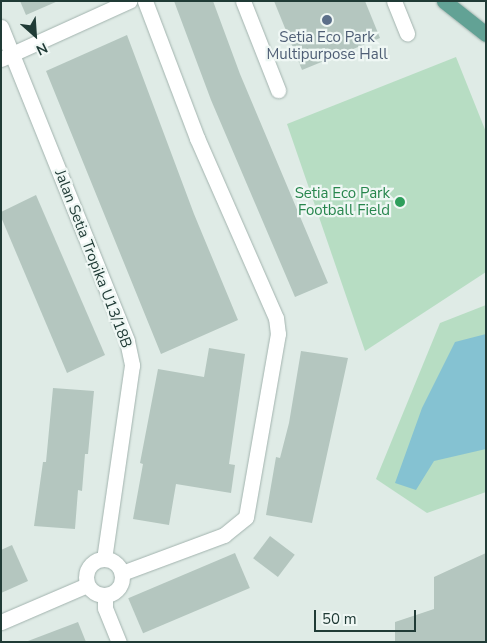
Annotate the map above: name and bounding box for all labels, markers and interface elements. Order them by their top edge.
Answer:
north arrow [10,10,60,60]
marker: Setia Eco Park Multipurpose Hall [321,14,333,26]
place label: Setia Eco Park Multipurpose Hall [266,28,388,63]
text: N [33,38,51,60]
street label: Jalan Setia Tropika U13/18B [51,167,135,351]
place label: Setia Eco Park Football Field [295,184,390,219]
marker: Setia Eco Park Football Field [394,196,406,208]
scale bar [317,600,420,632]
text: 50 m [322,609,357,629]

